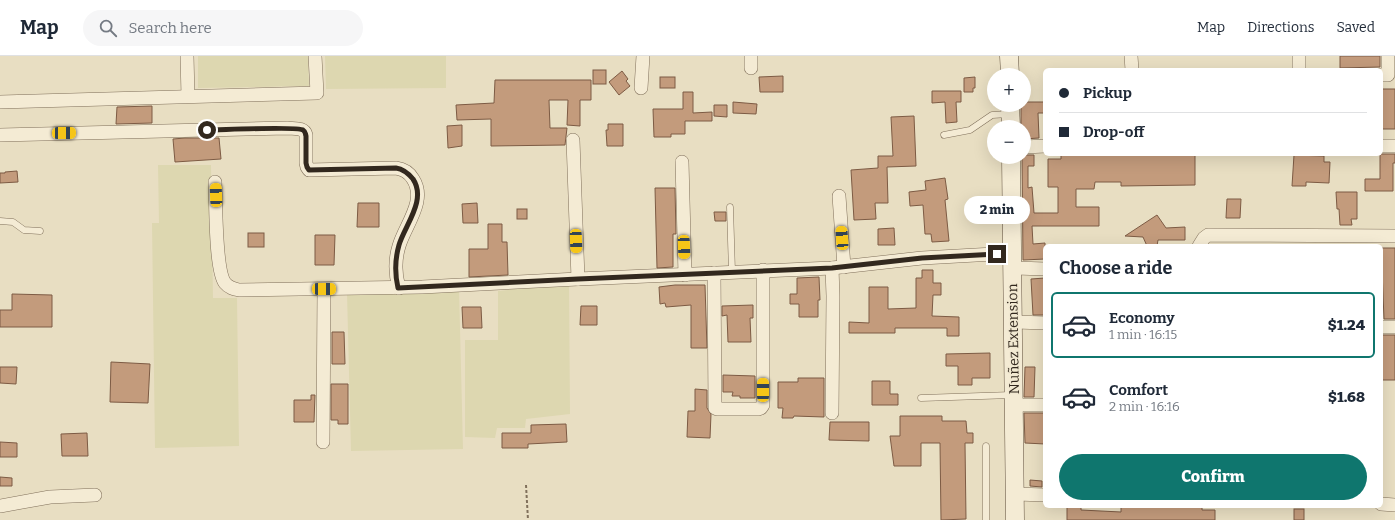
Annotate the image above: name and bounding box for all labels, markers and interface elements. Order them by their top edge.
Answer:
search box [83,10,363,46]
text: Map [20,16,59,39]
icon: search [97,17,119,39]
text: Search here [129,19,212,37]
text: Map [1197,19,1225,36]
text: Directions [1247,19,1315,36]
text: Saved [1337,19,1375,36]
map controls [987,68,1031,164]
button: + [987,68,1031,112]
text: Pickup [1083,84,1132,102]
button: − [987,120,1031,164]
route start [198,121,216,139]
text: Drop-off [1083,123,1144,141]
car [52,127,76,139]
car [210,183,222,207]
callout: 2 min [964,196,1030,224]
text: 2 min [980,202,1014,217]
car [835,226,849,250]
car [570,229,582,253]
car [678,235,690,259]
route end [988,245,1006,263]
text: Choose a ride [1059,257,1172,279]
car [312,283,336,295]
street label: Nuñez Extension [1004,283,1023,395]
icon: car [1061,307,1097,343]
text: Economy [1109,309,1175,327]
text: $1.24 [1328,316,1365,334]
text: 1 min · 16:15 [1109,327,1177,342]
car [757,378,769,402]
icon: car [1061,379,1097,415]
text: Comfort [1109,381,1168,399]
text: $1.68 [1328,388,1365,406]
text: 2 min · 16:16 [1109,399,1180,414]
button: Confirm [1059,454,1367,500]

